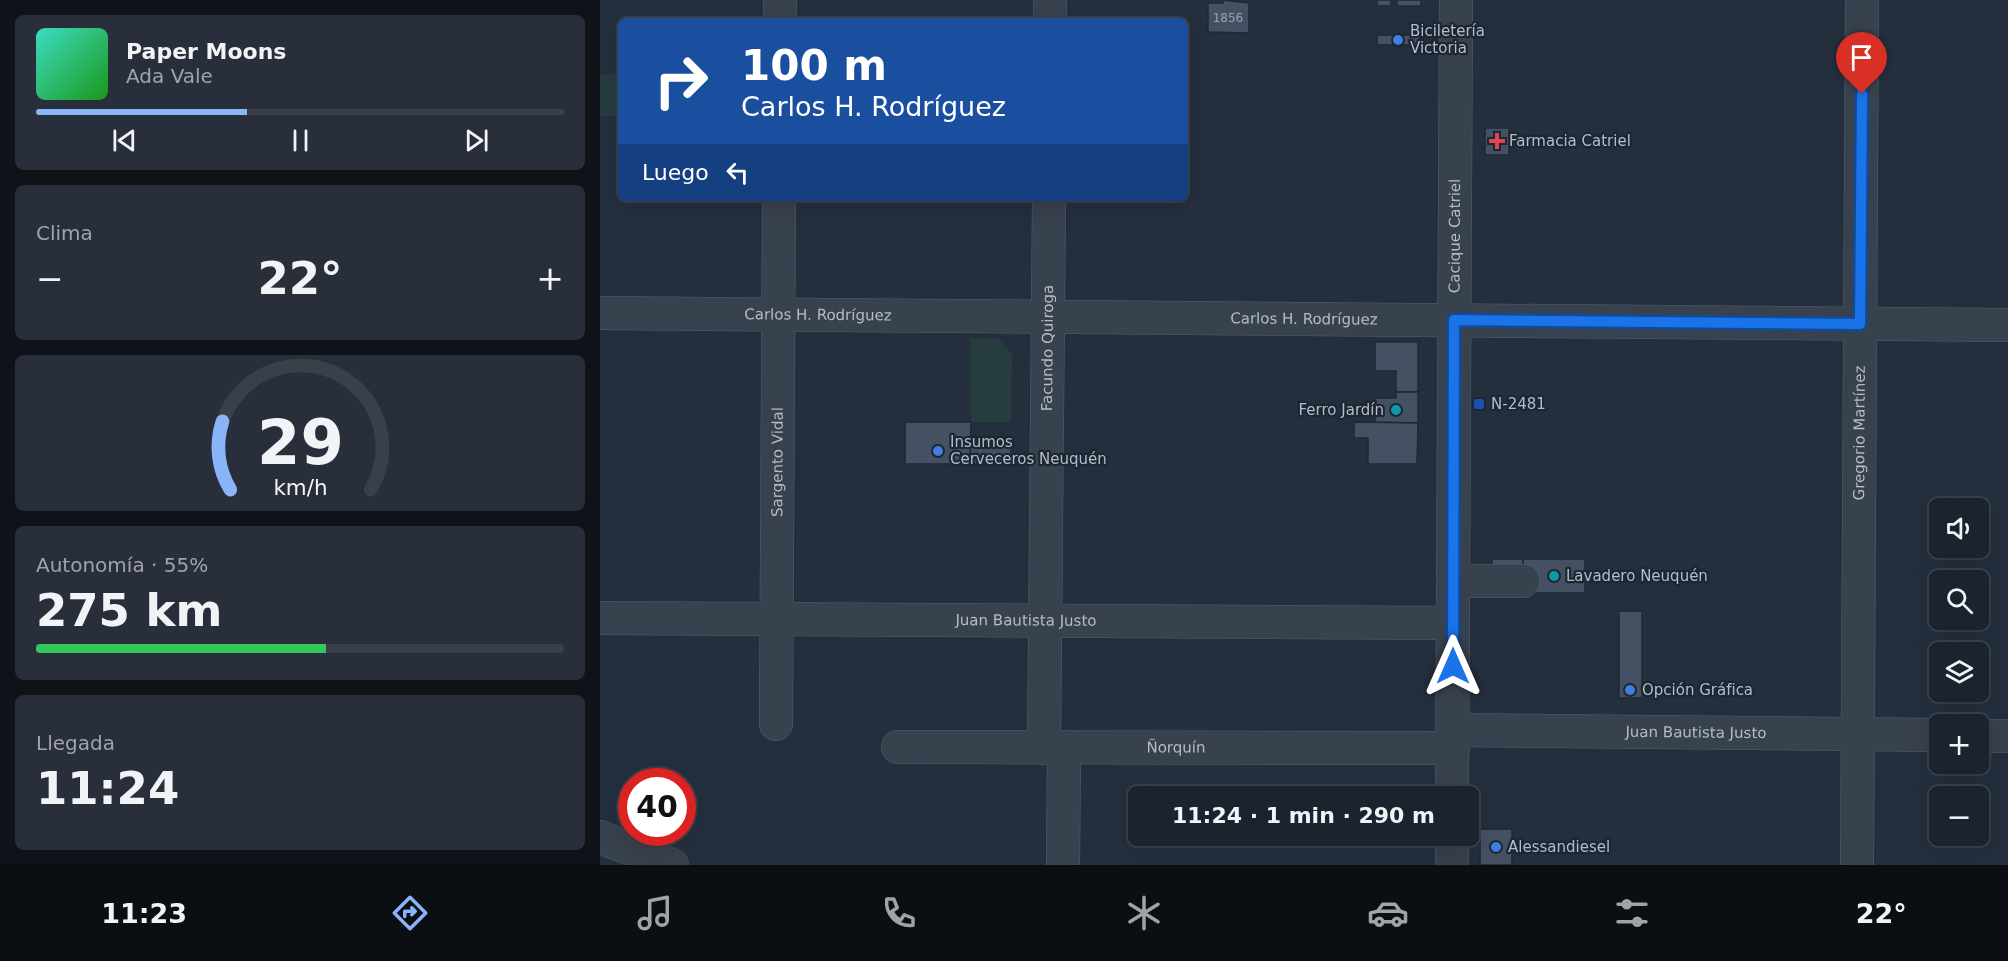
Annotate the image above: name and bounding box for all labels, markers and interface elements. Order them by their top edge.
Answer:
house number: 1856 [1213,11,1243,25]
place label: Biciletería Victoria [1410,22,1485,57]
pin [1836,32,1887,94]
marker: Biciletería Victoria [1391,33,1405,47]
text: Paper Moons [126,39,286,64]
text: 100 m [741,41,887,90]
icon: arrive [1845,41,1878,74]
icon: right [642,42,720,120]
text: Ada Vale [126,64,213,88]
text: Carlos H. Rodríguez [741,91,1006,122]
icon: previous [108,124,141,157]
icon: pause [284,124,317,157]
icon: next [460,124,493,157]
place label: Farmacia Catriel [1509,132,1631,150]
marker: Farmacia Catriel [1490,134,1504,148]
icon: left [721,156,754,189]
text: Luego [642,160,709,185]
street label: Cacique Catriel [1446,179,1464,293]
text: Clima [36,221,93,245]
text: 22° [257,252,343,305]
text: − [36,259,64,298]
text: + [536,259,564,298]
street label: Facundo Quiroga [1038,285,1057,411]
street label: Carlos H. Rodríguez [744,305,892,324]
street label: Carlos H. Rodríguez [1230,309,1378,329]
street label: Gregorio Martínez [1850,365,1869,500]
place label: N-2481 [1491,395,1546,413]
marker: N-2481 [1472,397,1486,411]
place label: Ferro Jardín [1299,401,1384,419]
marker: Ferro Jardín [1389,403,1403,417]
text: 29 [257,406,343,479]
street label: Sargento Vidal [768,407,787,517]
place label: Insumos Cerveceros Neuquén [950,433,1107,468]
marker: Insumos Cerveceros Neuquén [931,444,945,458]
text: km/h [273,475,327,500]
map controls [1929,498,1989,846]
button: sound [1929,498,1989,558]
text: Autonomía · 55% [36,553,208,577]
place label: Lavadero Neuquén [1566,567,1708,585]
marker: Lavadero Neuquén [1547,569,1561,583]
button: search [1929,570,1989,630]
text: 275 km [36,584,222,637]
street label: Juan Bautista Justo [954,611,1097,630]
position arrow [1421,634,1485,698]
button: layers [1929,642,1989,702]
place label: Opción Gráfica [1642,681,1753,699]
marker: Opción Gráfica [1623,683,1637,697]
button: + [1929,714,1989,774]
street label: Juan Bautista Justo [1624,723,1767,742]
text: Llegada [36,731,115,755]
street label: Ñorquín [1146,737,1206,757]
text: 11:24 [36,762,179,815]
speed limit sign: 40 [618,768,696,846]
button: − [1929,786,1989,846]
text: 11:24 · 1 min · 290 m [1172,803,1435,828]
place label: Alessandiesel [1508,838,1610,856]
marker: Alessandiesel [1489,840,1503,854]
icon: directions [389,892,431,934]
icon: music [634,892,676,934]
icon: phone [878,892,920,934]
icon: climate [1123,892,1165,934]
icon: car [1367,892,1409,934]
icon: filters [1611,892,1653,934]
text: 11:23 [101,898,187,929]
text: 22° [1856,898,1907,929]

